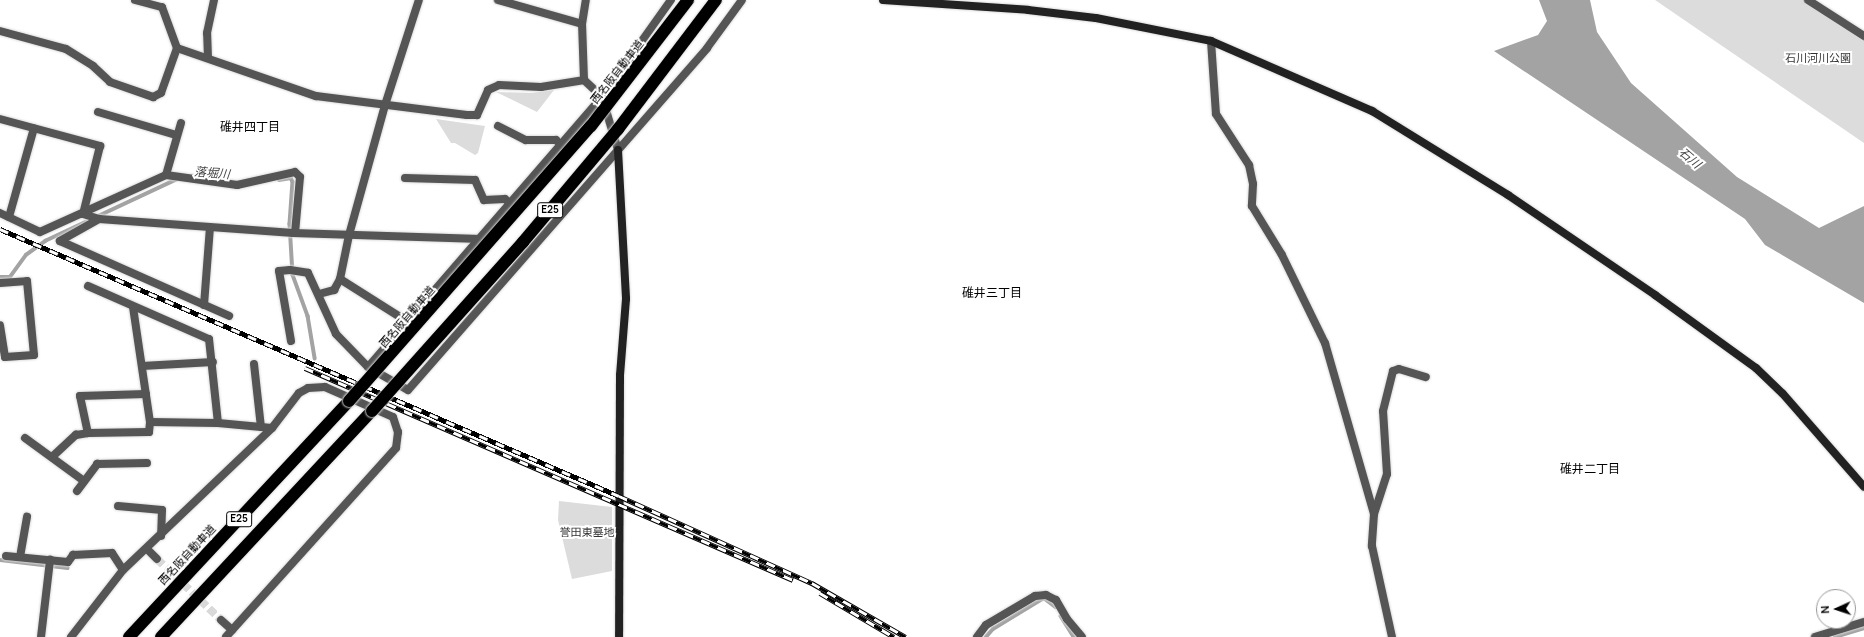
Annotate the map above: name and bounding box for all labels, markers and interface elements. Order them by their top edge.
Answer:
street label: 西名阪自動車道 [588,38,646,106]
park label: 石川河川公園 [1785,51,1851,65]
district label: 碓井四丁目 [220,120,280,134]
water label: 石川 [1676,145,1704,171]
water label: 落堀川 [193,164,231,182]
road number: E25 [537,202,563,218]
street label: 西名阪自動車道 [377,284,437,350]
district label: 碓井三丁目 [962,286,1022,300]
district label: 碓井二丁目 [1560,462,1620,476]
road number: E25 [226,511,252,527]
street label: 西名阪自動車道 [156,522,218,588]
park label: 誉田東墓地 [560,525,614,539]
north arrow [1816,589,1856,629]
text: N [1817,605,1832,614]

